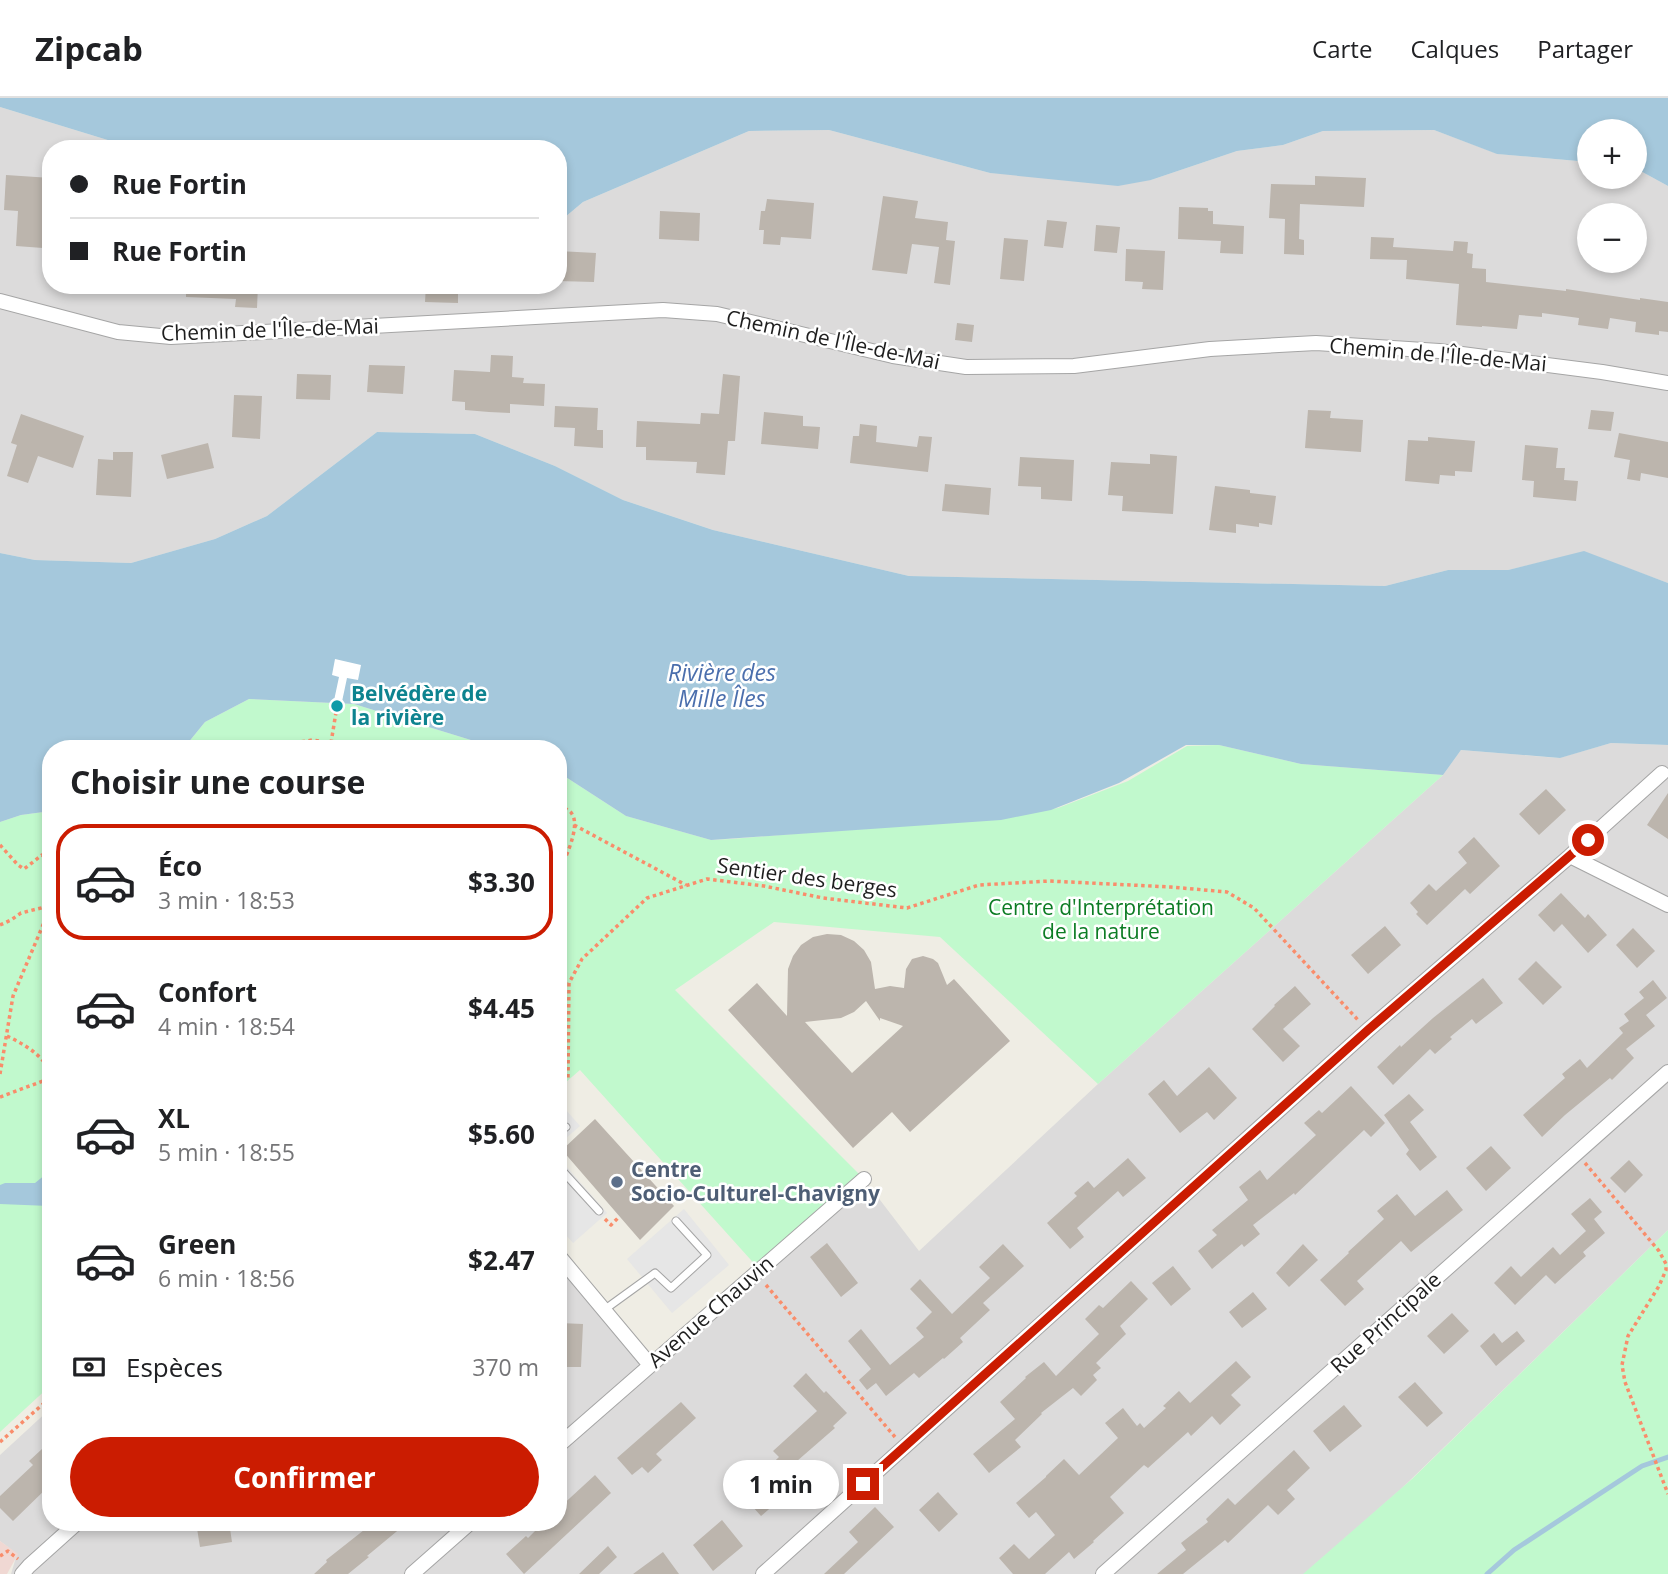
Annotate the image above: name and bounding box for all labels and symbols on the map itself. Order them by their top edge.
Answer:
street label: Chemin de l'Île-de-Mai [724,303,943,375]
street label: Chemin de l'Île-de-Mai [161,311,379,347]
street label: Chemin de l'Île-de-Mai [1328,331,1548,377]
water label: Rivière des Mille Îles [668,656,776,714]
place label: Belvédère de la rivière [351,679,487,731]
marker: Belvédère de la rivière [329,698,345,714]
route start [1572,824,1604,856]
street label: Sentier des berges [715,851,899,903]
park label: Centre d'Interprétation de la nature [988,893,1214,945]
place label: Centre Socio-Culturel-Chavigny [631,1155,880,1207]
marker: Centre Socio-Culturel-Chavigny [609,1174,625,1190]
street label: Avenue Chauvin [642,1249,779,1374]
street label: Rue Principale [1324,1265,1447,1379]
callout: 1 min [723,1460,838,1508]
route end [847,1468,879,1500]

